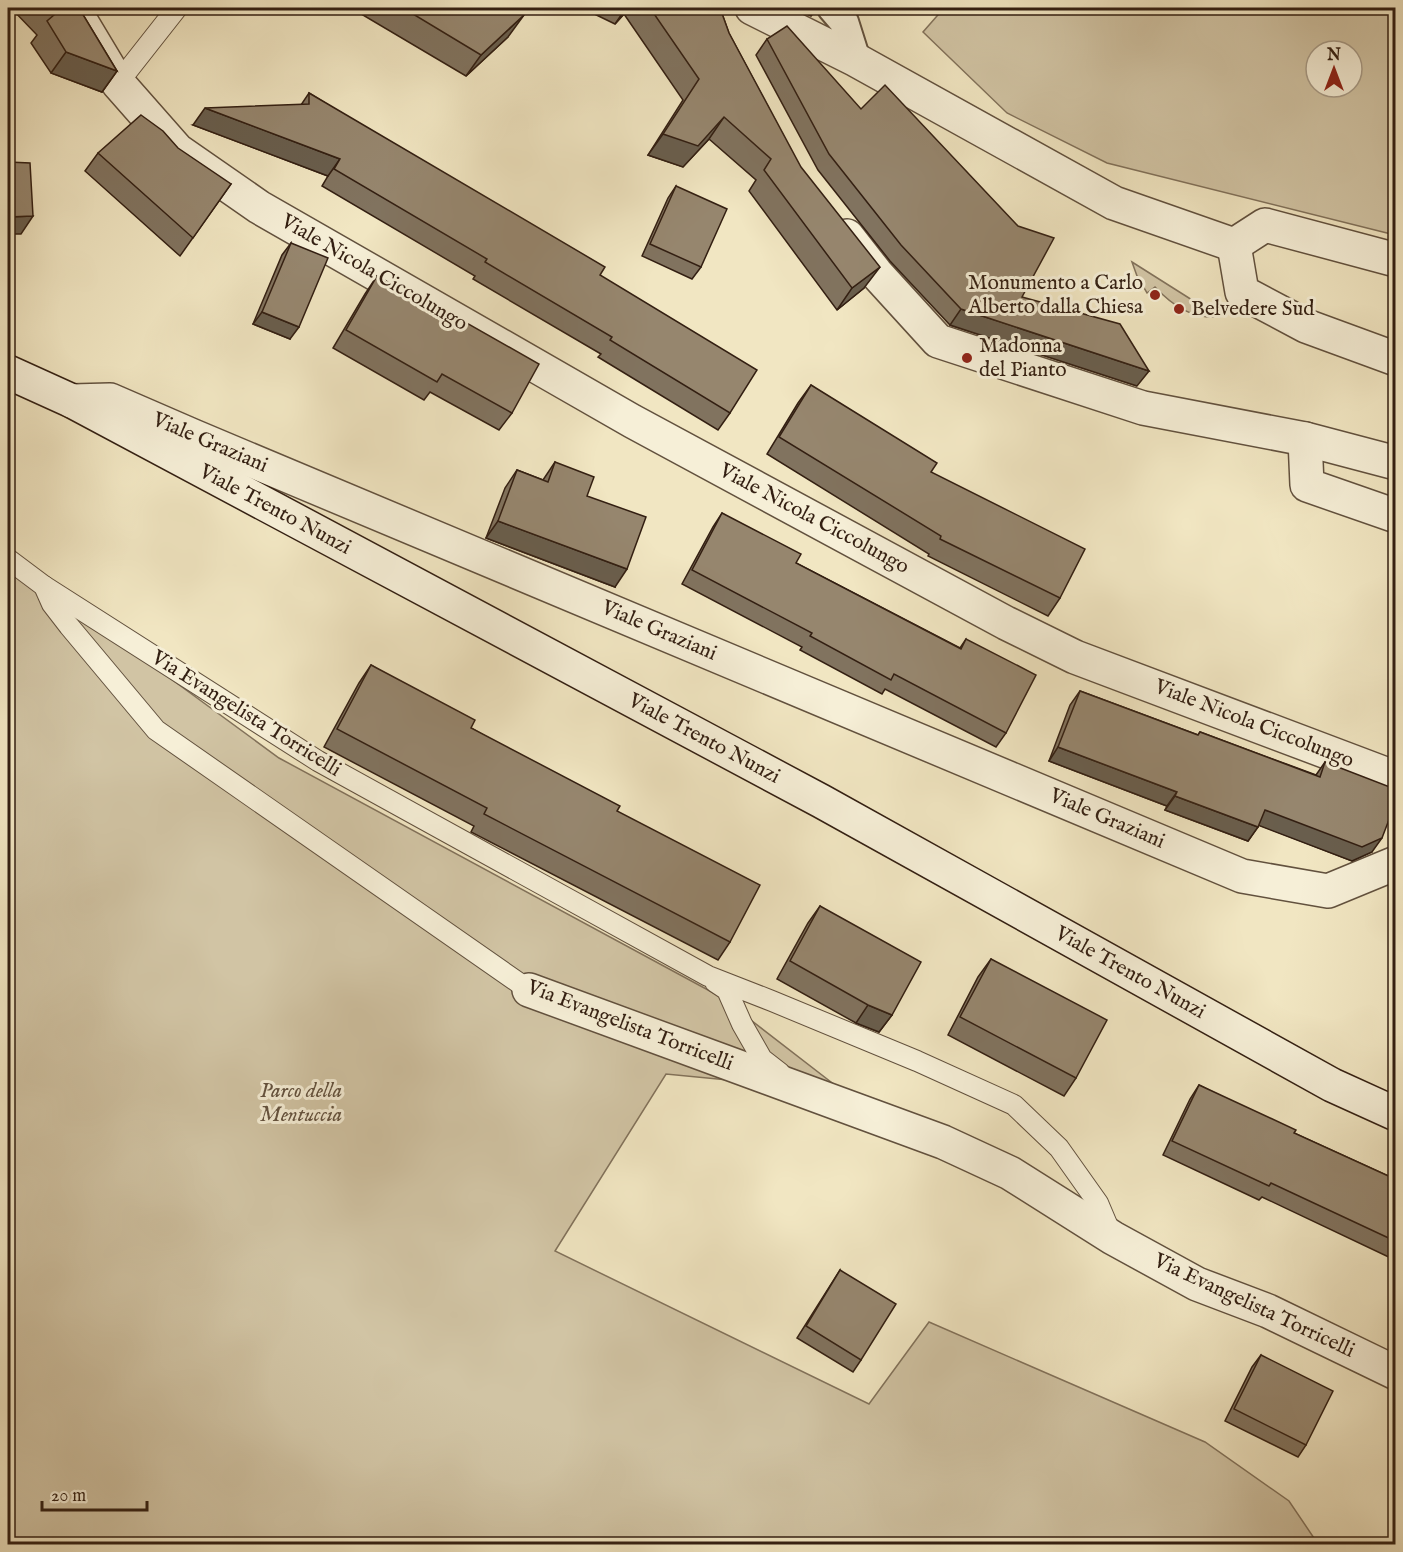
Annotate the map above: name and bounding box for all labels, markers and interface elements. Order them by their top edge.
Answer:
north arrow [1304,39,1364,99]
text: N [1326,46,1341,66]
street label: Viale Nicola Ciccolungo [275,208,472,338]
place label: Monumento a Carlo Alberto dalla Chiesa [967,270,1144,321]
marker: Monumento a Carlo Alberto dalla Chiesa [1148,288,1162,302]
place label: Belvedere Sud [1191,296,1315,323]
marker: Belvedere Sud [1172,302,1186,316]
place label: Madonna del Pianto [979,333,1067,384]
marker: Madonna del Pianto [960,351,974,365]
street label: Viale Graziani [147,406,272,479]
street label: Viale Nicola Ciccolungo [713,457,914,581]
street label: Viale Trento Nunzi [193,458,356,561]
street label: Viale Graziani [596,594,721,667]
street label: Via Evangelista Torricelli [145,644,346,783]
street label: Viale Nicola Ciccolungo [1149,673,1358,775]
street label: Viale Trento Nunzi [622,687,785,790]
street label: Viale Graziani [1044,782,1169,855]
street label: Viale Trento Nunzi [1049,920,1210,1026]
street label: Via Evangelista Torricelli [522,974,737,1078]
park label: Parco della Mentuccia [260,1078,342,1129]
street label: Via Evangelista Torricelli [1148,1247,1359,1365]
scale bar [42,1474,147,1512]
text: 20 m [51,1485,86,1508]

